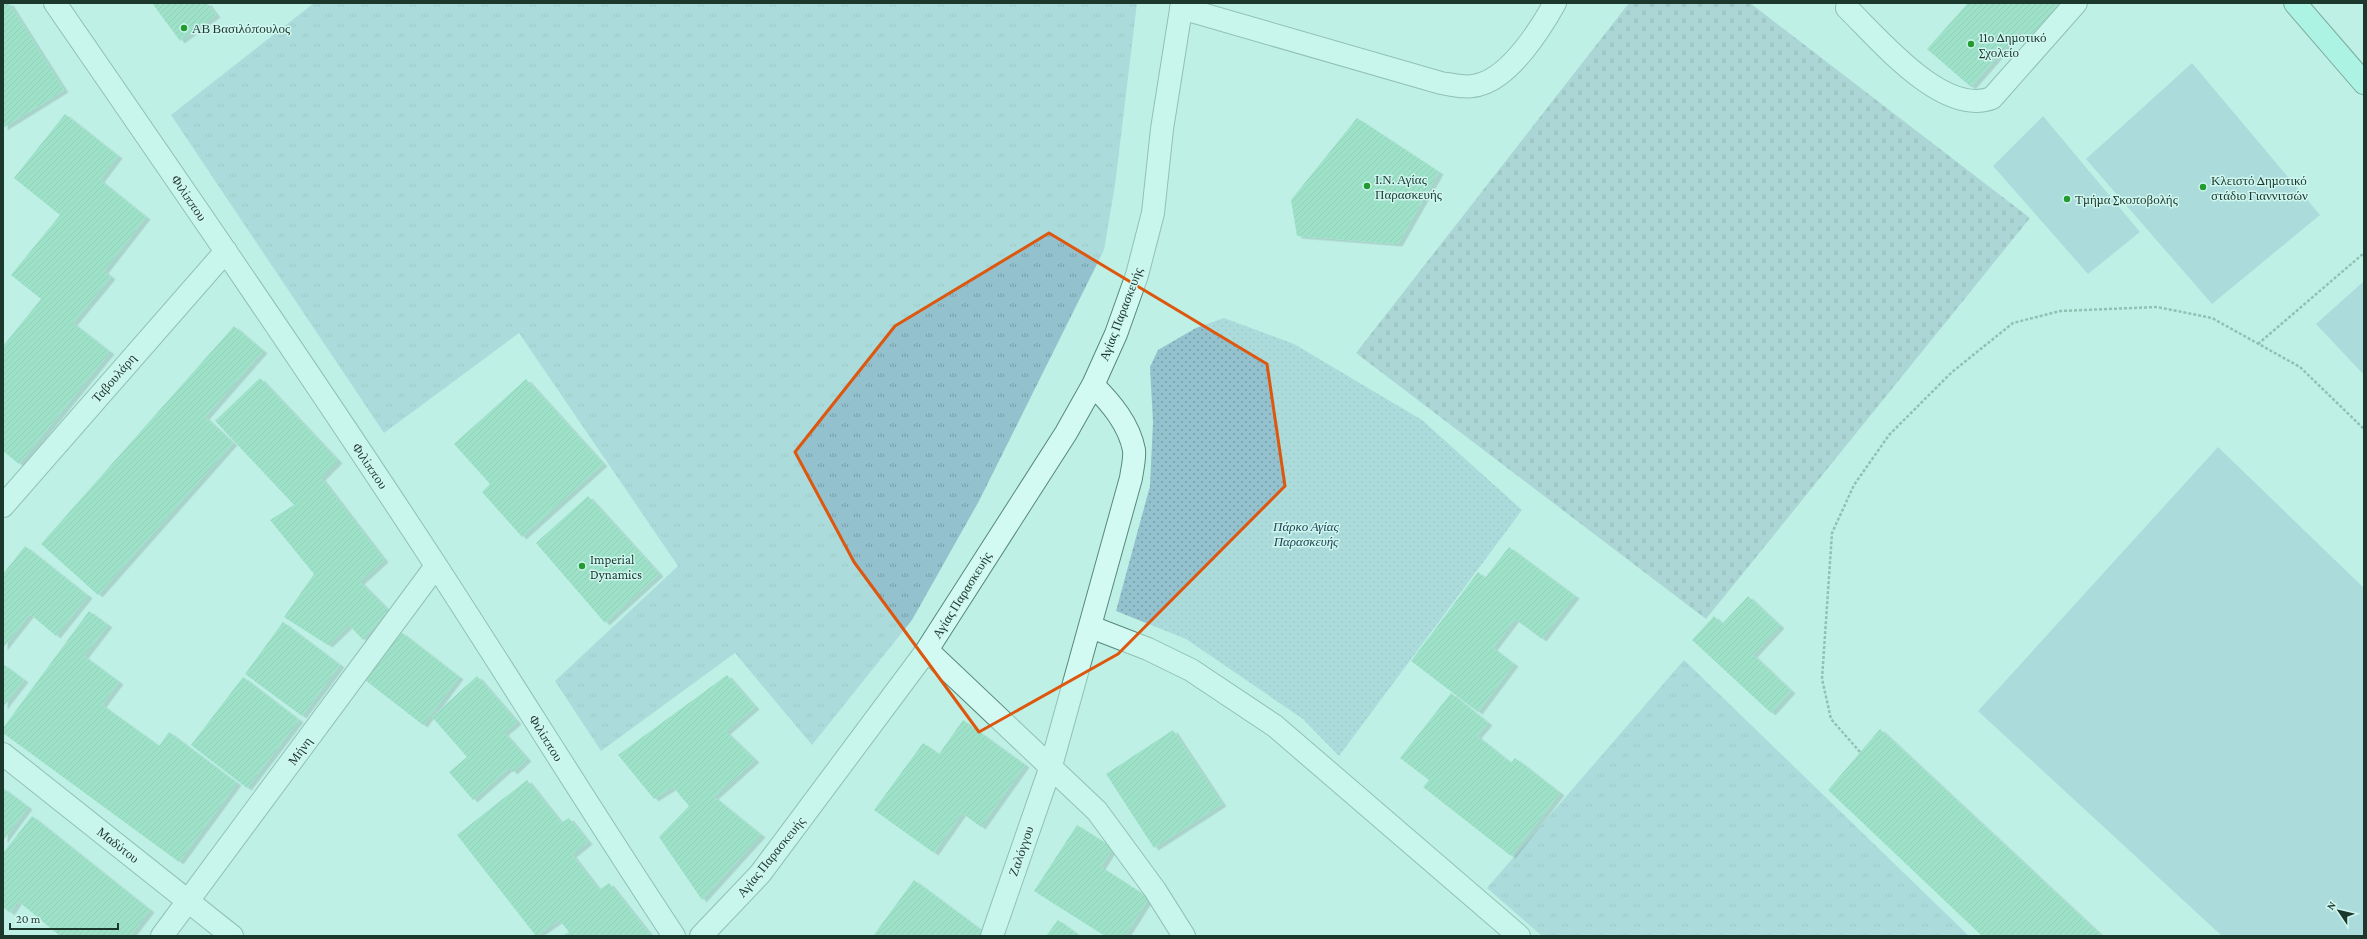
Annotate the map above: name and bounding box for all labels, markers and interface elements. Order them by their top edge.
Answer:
place label: ΑΒ Βασιλόπουλος [192,21,291,36]
marker: ΑΒ Βασιλόπουλος [179,23,189,33]
place label: 11ο Δημοτικό Σχολείο [1979,30,2046,60]
marker: 11ο Δημοτικό Σχολείο [1966,39,1976,49]
street label: Φιλίππου [168,172,210,224]
place label: Ι.Ν. Αγίας Παρασκευής [1375,172,1443,202]
place label: Κλειστό Δημοτικό στάδιο Γιαννιτσών [2211,173,2308,203]
marker: Ι.Ν. Αγίας Παρασκευής [1362,181,1372,191]
marker: Κλειστό Δημοτικό στάδιο Γιαννιτσών [2198,182,2208,192]
place label: Τμήμα Σκοποβολής [2075,192,2179,207]
marker: Τμήμα Σκοποβολής [2062,194,2072,204]
street label: Αγίας Παρασκευής [1096,264,1146,363]
street label: Ταβουλάρη [89,350,139,405]
street label: Φιλίππου [349,440,391,492]
park label: Πάρκο Αγίας Παρασκευής [1272,519,1340,549]
street label: Αγίας Παρασκευής [929,548,995,641]
place label: Imperial Dynamics [590,552,642,582]
marker: Imperial Dynamics [577,561,587,571]
street label: Φιλίππου [526,712,566,764]
street label: Μήνη [285,734,315,768]
street label: Αγίας Παρασκευής [734,813,809,900]
street label: Μαδύτου [94,824,142,866]
street label: Ζαλόγγου [1005,824,1037,878]
north arrow [2319,891,2359,931]
text: N [2324,898,2338,912]
scale bar [10,905,118,931]
text: 20 m [16,912,41,926]

